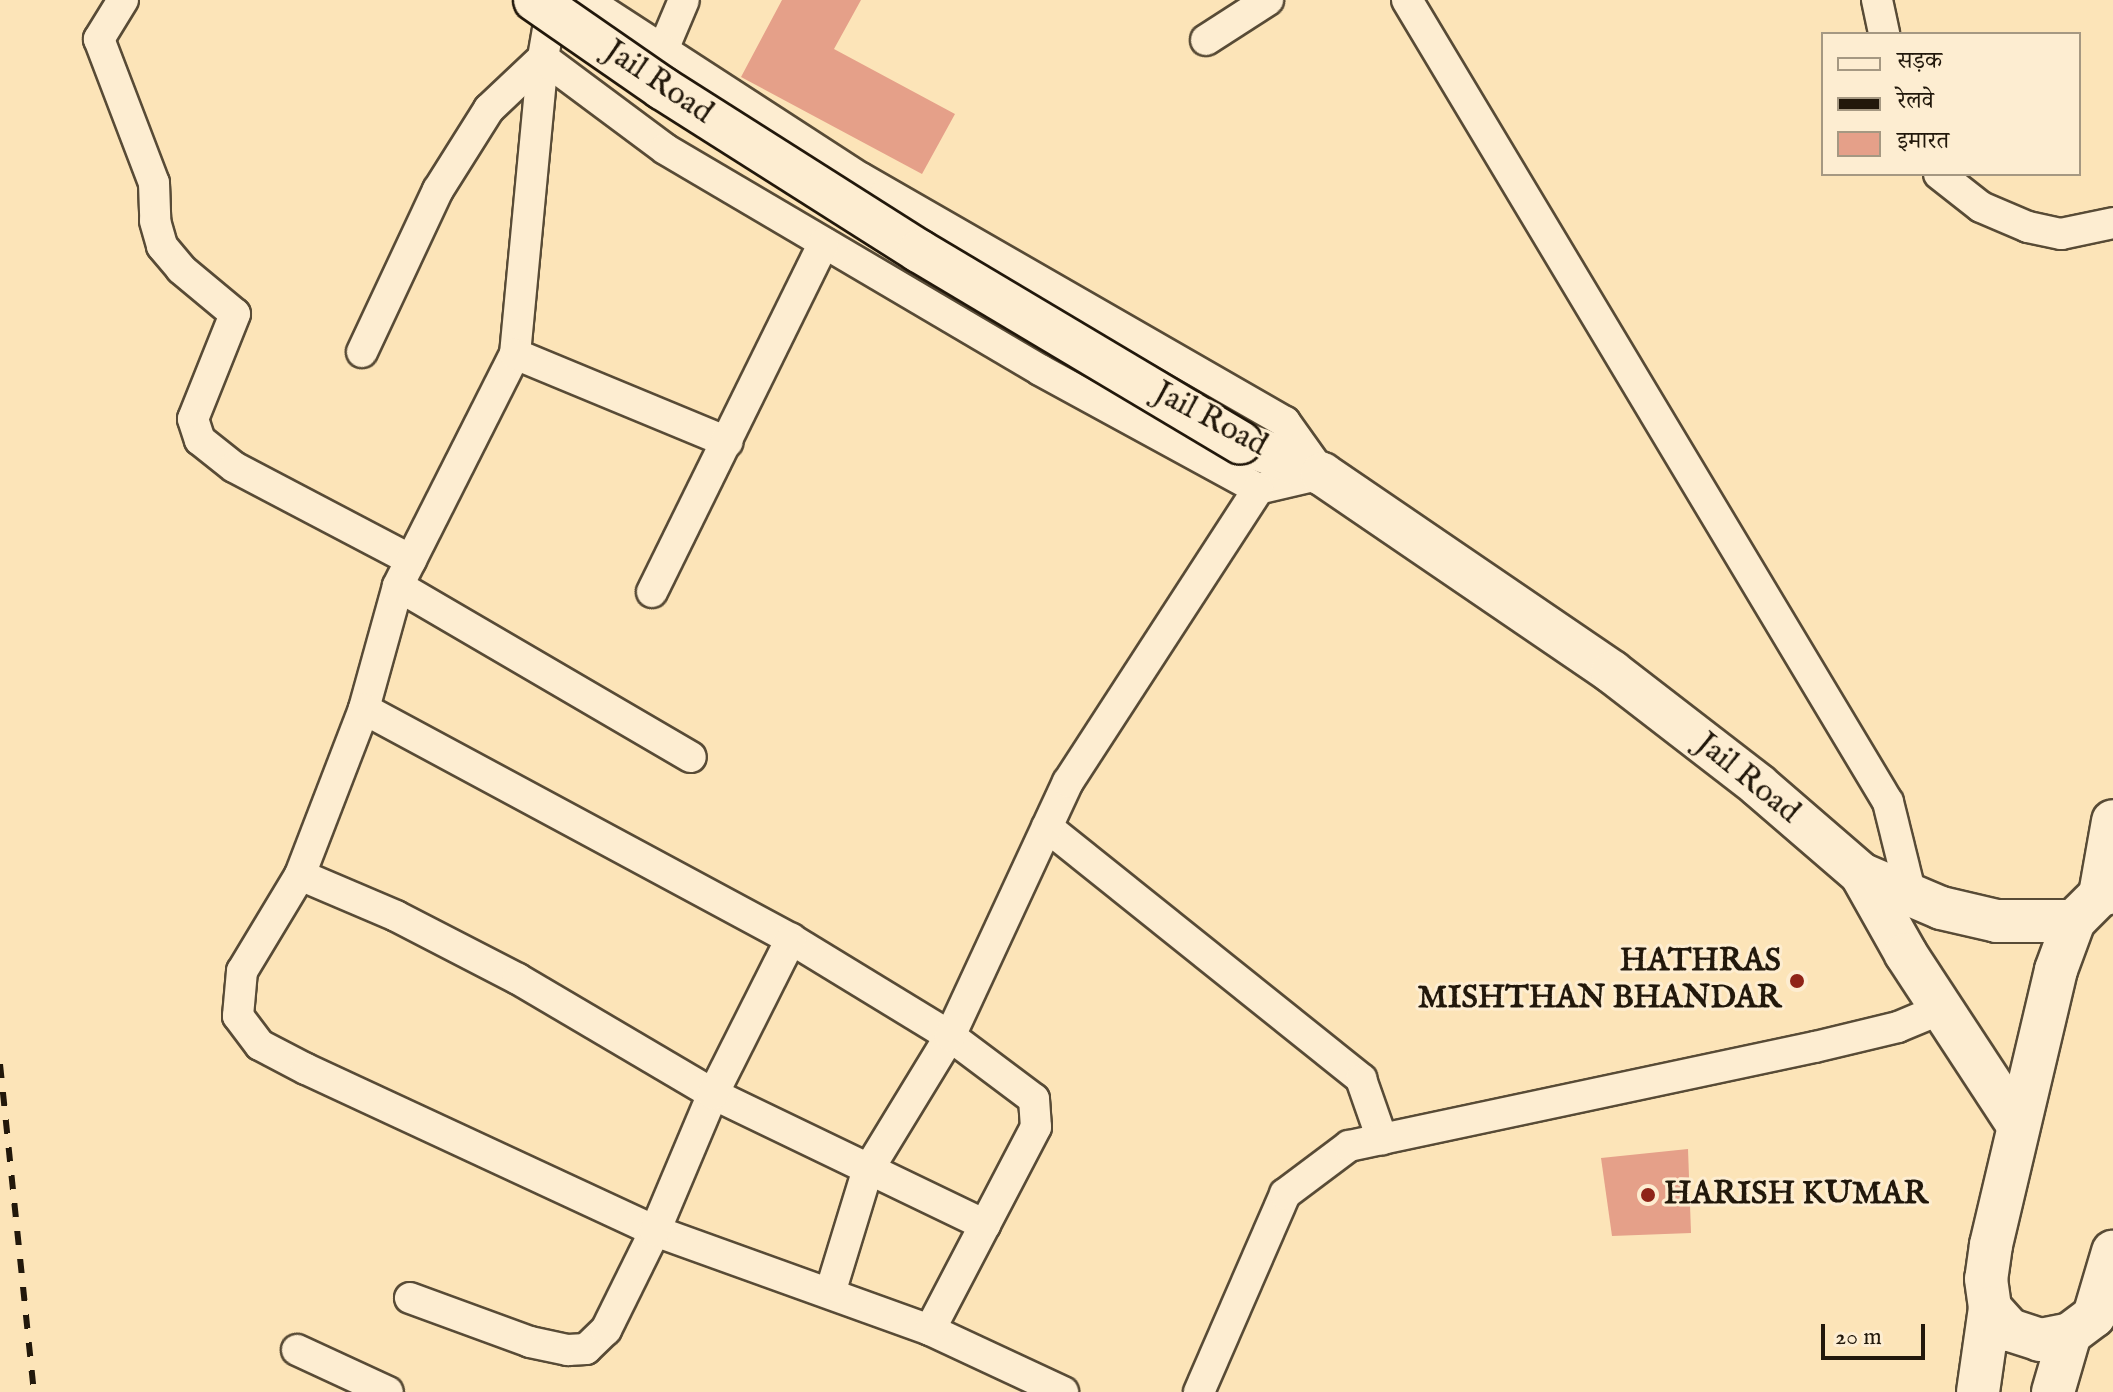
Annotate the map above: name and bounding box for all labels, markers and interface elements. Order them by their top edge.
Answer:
legend [1821,32,2081,176]
street label: Jail Road [596,33,720,133]
text: सड़क [1897,46,1942,77]
text: रेलवे [1897,86,1934,117]
text: इमारत [1897,126,1949,157]
street label: Jail Road [1147,374,1273,466]
street label: Jail Road [1687,725,1807,833]
place label: HATHRAS MISHTHAN BHANDAR [1418,944,1781,1019]
marker: HATHRAS MISHTHAN BHANDAR [1788,972,1806,990]
place label: HARISH KUMAR [1664,1176,1928,1214]
marker: HARISH KUMAR [1639,1186,1657,1204]
scale bar [1825,1308,1929,1358]
text: 20 m [1835,1322,1882,1353]

